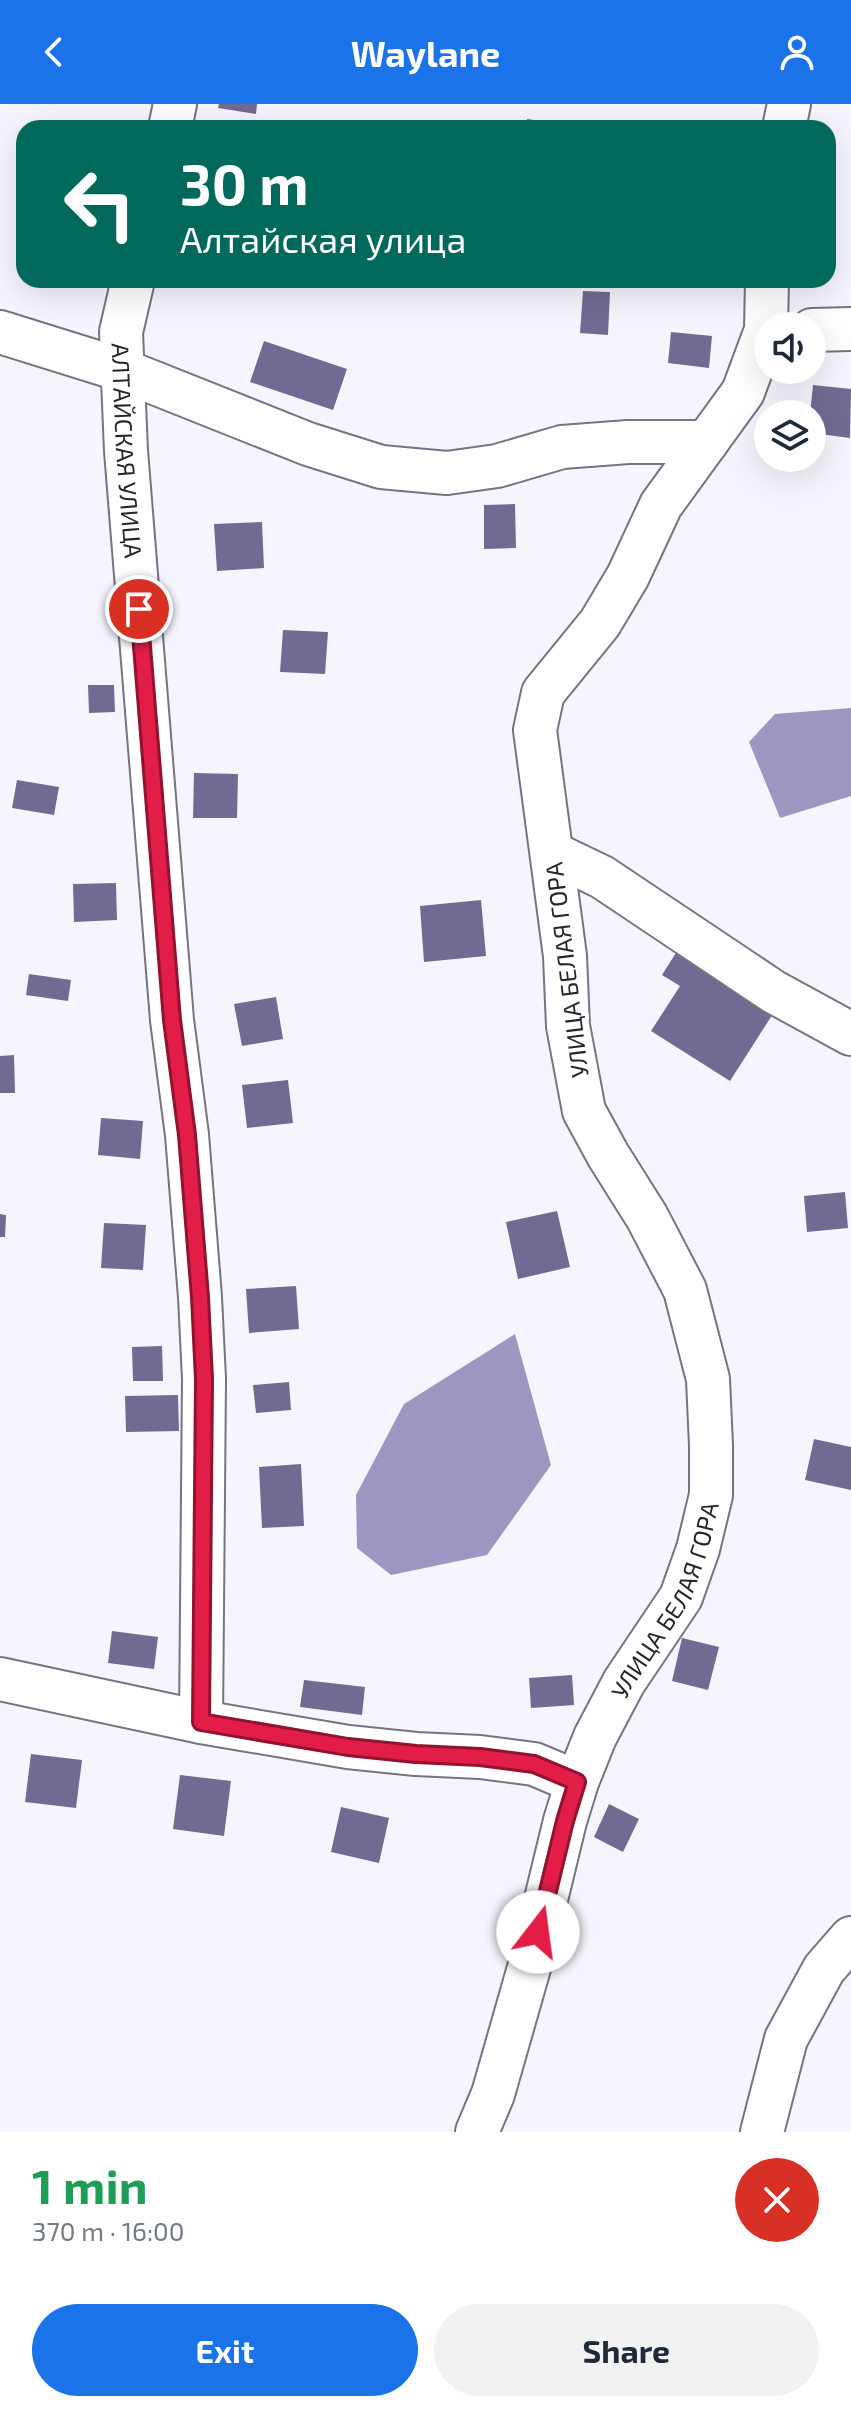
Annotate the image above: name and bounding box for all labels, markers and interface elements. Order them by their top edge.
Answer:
icon: back [32,30,76,74]
icon: person [775,30,819,74]
text: Waylane [351,31,500,74]
text: 30 m [180,149,309,216]
icon: left [48,152,152,256]
text: Алтайская улица [180,217,466,260]
map controls [754,312,826,472]
button: sound [754,312,826,384]
street label: АЛТАЙСКАЯ УЛИЦА [107,342,149,559]
button: layers [754,400,826,472]
pin [105,575,173,643]
icon: arrive [117,587,161,631]
street label: УЛИЦА БЕЛАЯ ГОРА [538,860,594,1080]
street label: УЛИЦА БЕЛАЯ ГОРА [604,1499,723,1703]
position arrow [496,1890,580,1974]
text: 1 min [32,2156,148,2214]
button: close [735,2158,819,2242]
text: 370 m · 16:00 [32,2215,184,2246]
button: Exit [32,2304,418,2396]
button: Share [434,2304,819,2396]

